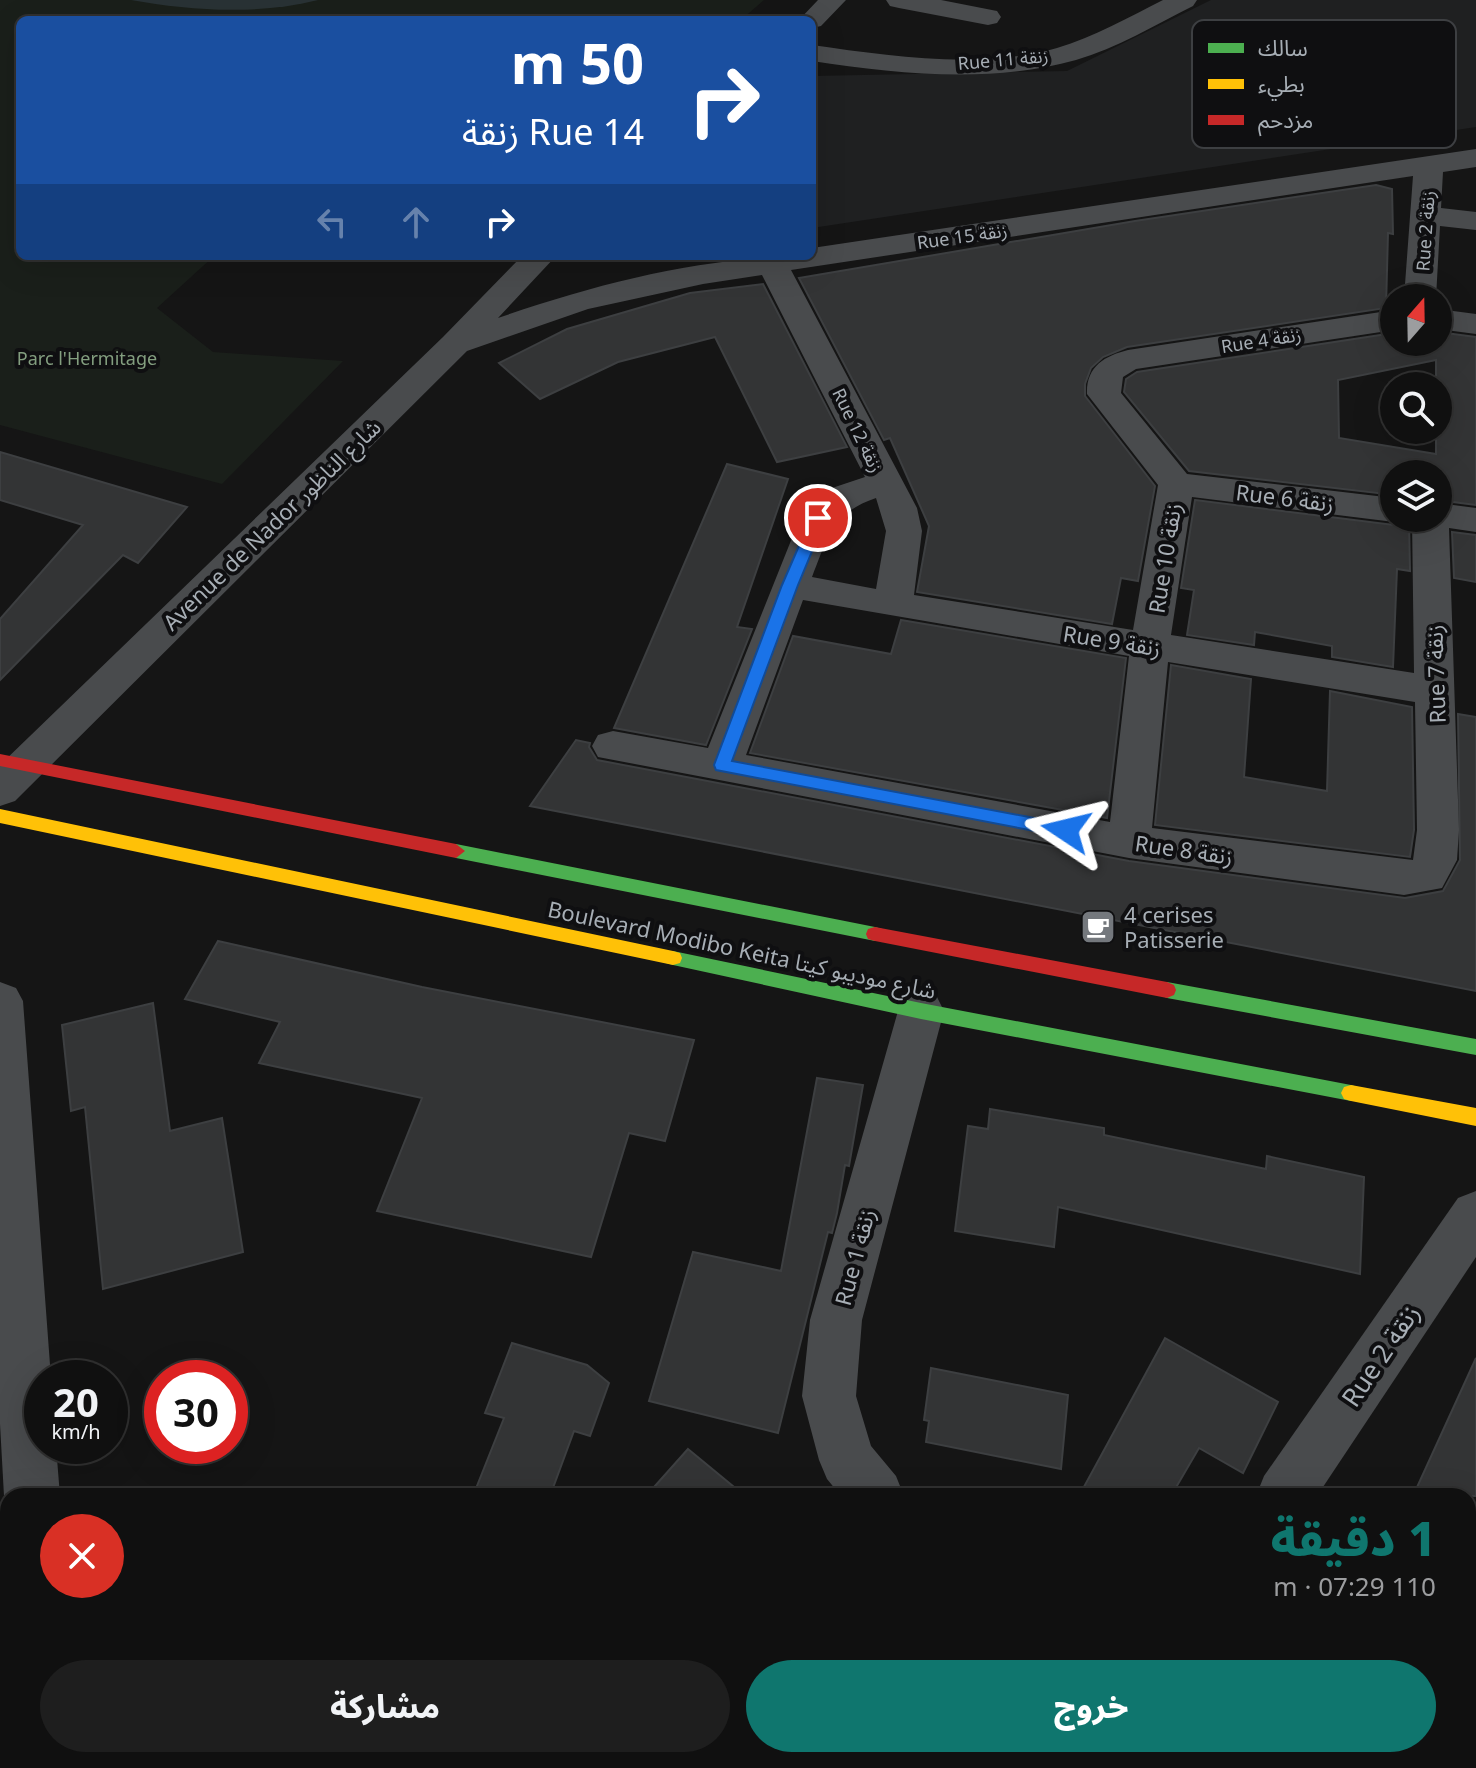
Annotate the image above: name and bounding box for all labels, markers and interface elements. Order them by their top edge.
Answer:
legend [1192,20,1456,148]
text: 50 m [511,24,644,100]
text: سالك [1258,32,1308,62]
street label: Rue 11 زنقة [957,43,1049,75]
icon: right [672,48,776,152]
text: بطيء [1258,68,1305,101]
text: مزدحم [1258,104,1313,137]
text: Rue 14 زنقة [462,107,644,156]
street label: Rue 2 زنقة [1410,190,1440,272]
icon: left [310,200,354,244]
icon: ahead [394,200,438,244]
icon: right [478,200,522,244]
street label: Rue 15 زنقة [915,218,1009,254]
north arrow [1380,284,1452,356]
map controls [1380,284,1452,532]
street label: Rue 4 زنقة [1219,322,1303,358]
park label: Parc l'Hermitage [17,346,157,370]
button: search [1380,372,1452,444]
street label: Rue 12 زنقة [827,384,889,476]
street label: Avenue de Nador شارع الناظور [155,412,389,638]
button: layers [1380,460,1452,532]
street label: Rue 6 زنقة [1234,476,1336,518]
pin [784,484,852,552]
icon: arrive [796,496,840,540]
street label: Rue 10 زنقة [1140,501,1188,615]
street label: Rue 9 زنقة [1061,617,1163,663]
street label: Rue 7 زنقة [1418,624,1452,724]
position arrow [1024,788,1108,872]
street label: Rue 8 زنقة [1133,827,1235,871]
street label: Boulevard Modibo Keita شارع موديبو كيتا [545,893,939,1008]
place label: 4 cerises Patisserie [1124,899,1224,954]
cafe icon: 4 cerises Patisserie [1079,908,1117,946]
street label: Rue 1 زنقة [827,1205,881,1309]
street label: Rue 2 زنقة [1332,1297,1428,1413]
speed limit sign: 30 [144,1360,248,1464]
text: 20 [53,1374,99,1429]
text: km/h [51,1418,101,1445]
text: 1 دقيقة [1270,1505,1436,1570]
button: close [40,1514,124,1598]
text: 110 m · 07:29 [1273,1568,1436,1604]
button: مشاركة [40,1660,730,1752]
button: خروج [746,1660,1436,1752]

